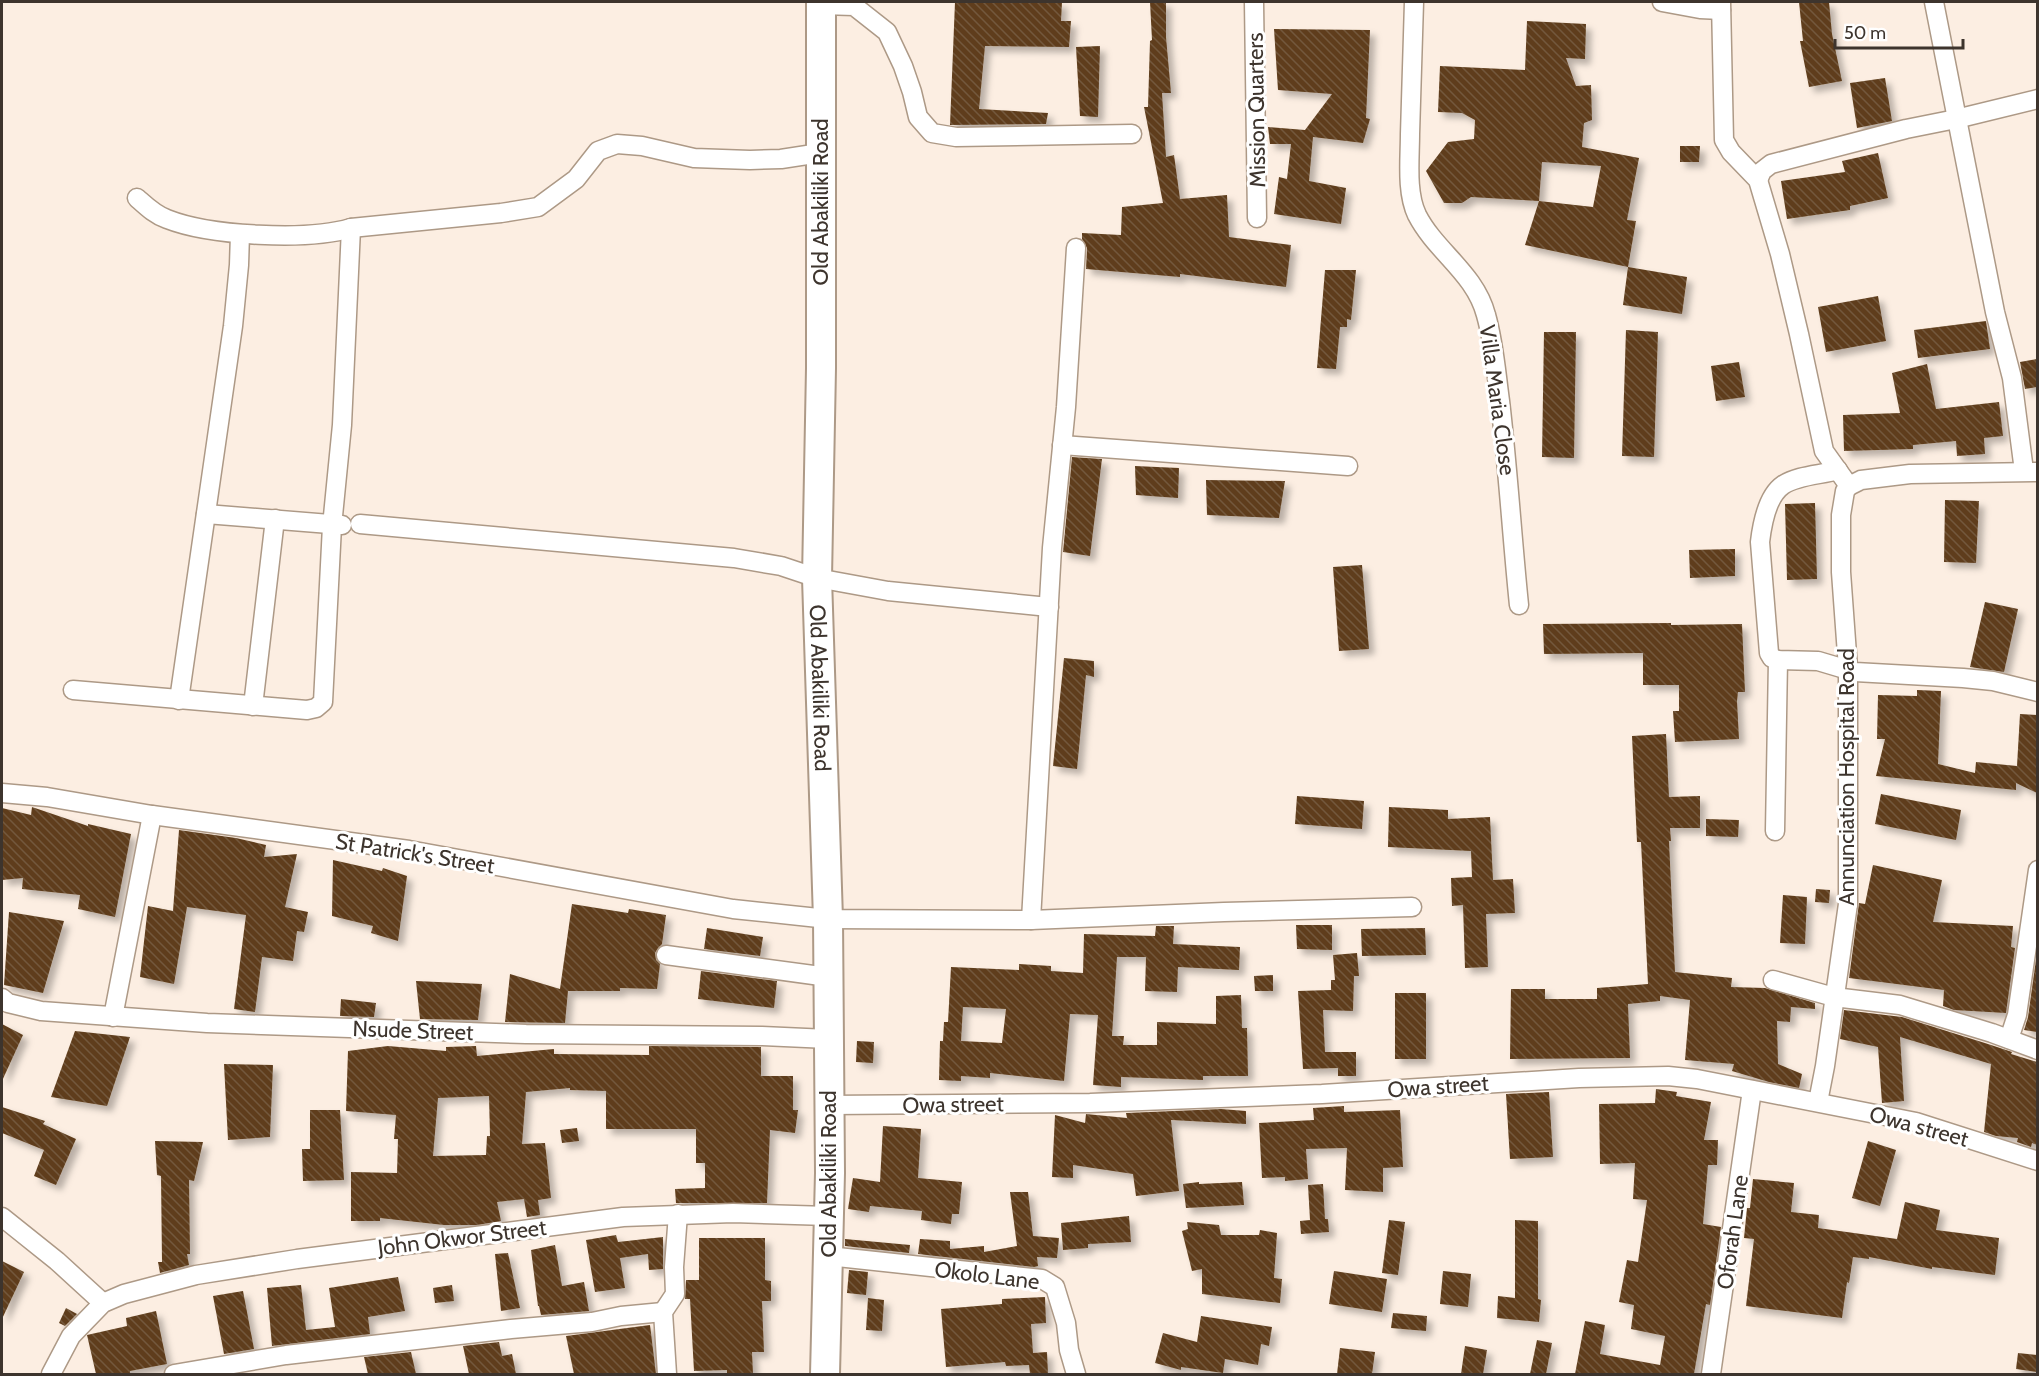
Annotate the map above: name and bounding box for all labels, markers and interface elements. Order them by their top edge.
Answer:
scale bar [1835,12,1962,50]
text: 50 m [1844,22,1886,44]
street label: Mission Quarters [1242,32,1271,188]
street label: Old Abakiliki Road [807,119,834,285]
street label: Villa Maria Close [1474,323,1521,477]
street label: Old Abakiliki Road [804,604,836,772]
street label: Annunciation Hospital Road [1833,648,1860,906]
street label: St Patrick's Street [334,828,497,879]
street label: Nsude Street [352,1015,474,1046]
street label: Owa street [1386,1069,1490,1104]
street label: Owa street [902,1090,1005,1119]
street label: Old Abakiliki Road [815,1091,842,1257]
street label: Owa street [1866,1100,1972,1153]
street label: Oforah Lane [1711,1173,1754,1291]
street label: John Okwor Street [375,1214,548,1261]
street label: Okolo Lane [933,1256,1041,1295]

